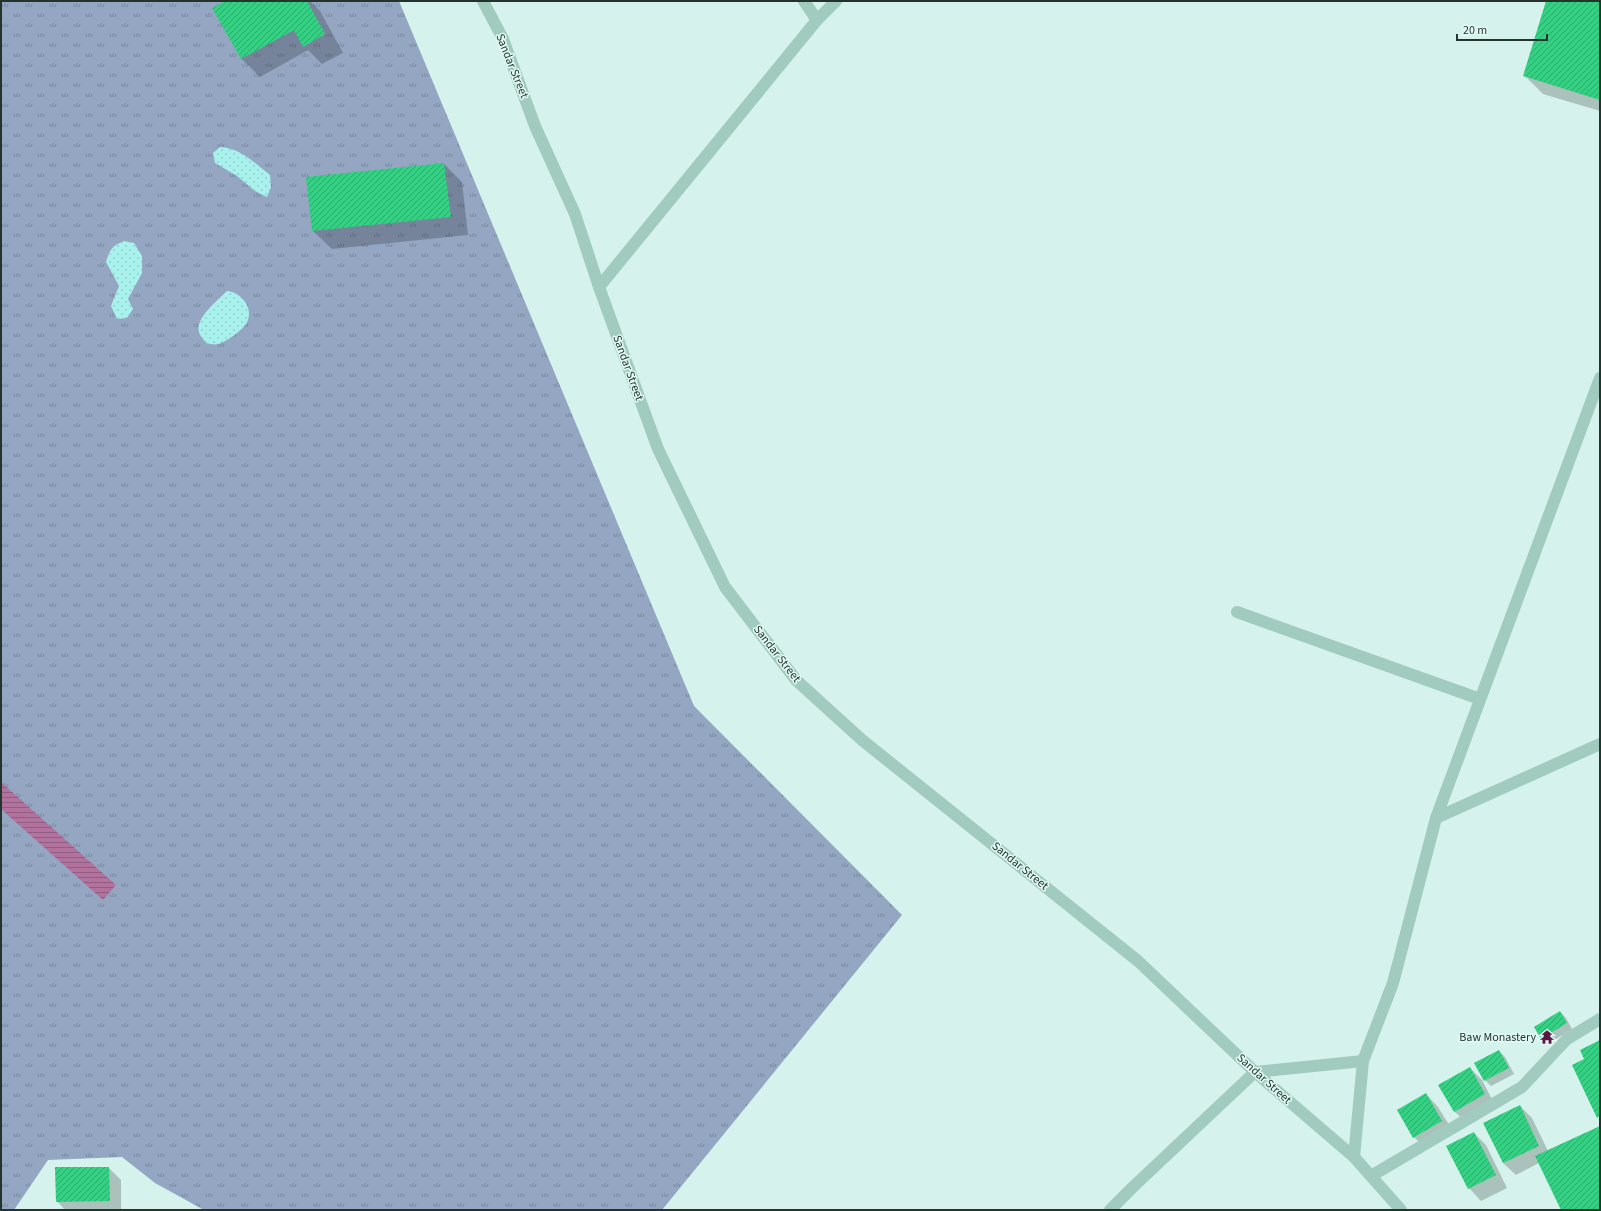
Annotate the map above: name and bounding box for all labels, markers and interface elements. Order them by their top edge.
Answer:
scale bar [1457,16,1547,42]
text: 20 m [1463,22,1487,39]
street label: Sandar Street [491,31,533,101]
street label: Sandar Street [608,333,648,403]
street label: Sandar Street [749,622,805,686]
street label: Sandar Street [988,838,1052,894]
place label: Baw Monastery [1459,1029,1536,1046]
temple icon: Baw Monastery [1539,1029,1555,1045]
street label: Sandar Street [1233,1050,1295,1108]

